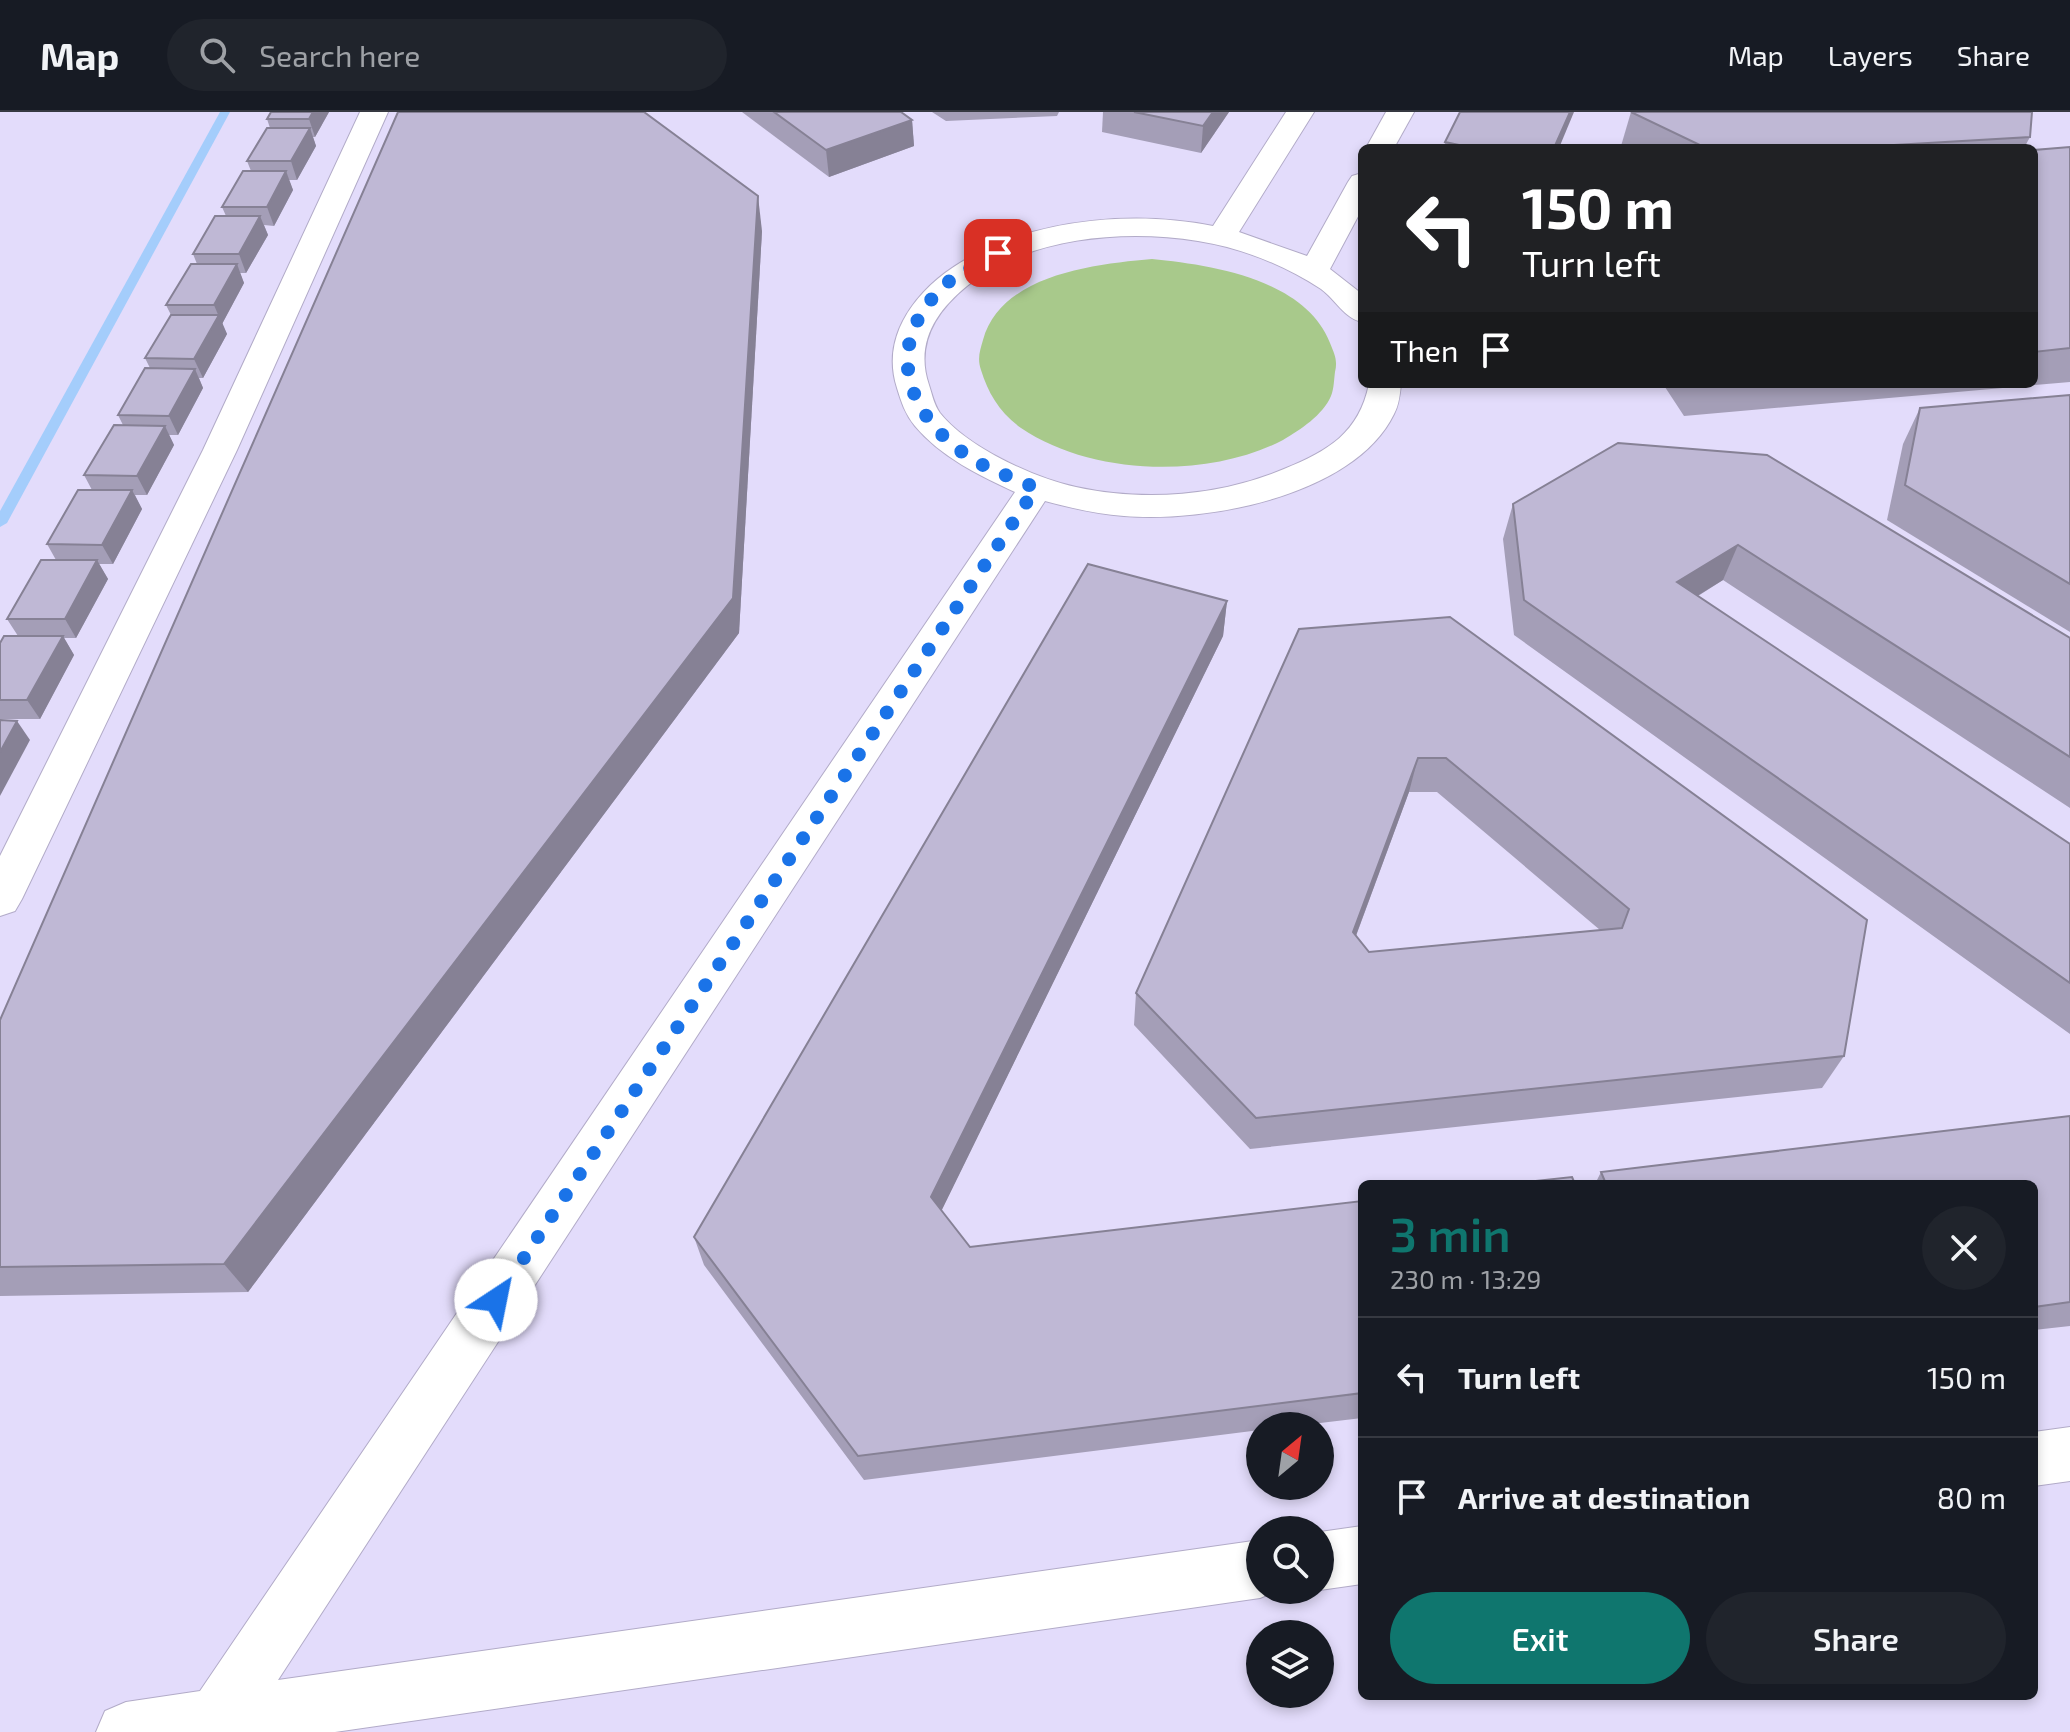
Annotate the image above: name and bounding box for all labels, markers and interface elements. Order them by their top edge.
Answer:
search box [167,19,727,91]
text: Map [40,32,119,78]
icon: search [195,33,239,77]
text: Search here [259,37,420,73]
text: Map [1728,38,1784,72]
text: Layers [1828,38,1913,72]
text: Share [1957,38,2030,72]
text: 150 m [1522,173,1674,240]
icon: left [1390,176,1494,280]
pin [964,219,1032,287]
icon: arrive [976,231,1020,275]
text: Turn left [1522,241,1661,284]
icon: arrive [1474,328,1518,372]
text: Then [1390,332,1458,368]
text: 3 min [1390,1204,1511,1262]
button: close [1922,1206,2006,1290]
position arrow [454,1258,538,1342]
text: 230 m · 13:29 [1390,1263,1541,1294]
icon: left [1390,1355,1434,1399]
text: Turn left [1458,1359,1580,1395]
text: 150 m [1927,1359,2006,1395]
north arrow [1246,1412,1334,1500]
map controls [1246,1412,1334,1708]
icon: arrive [1390,1475,1434,1519]
text: Arrive at destination [1458,1479,1750,1515]
text: 80 m [1937,1479,2006,1515]
button: search [1246,1516,1334,1604]
button: Exit [1390,1592,1690,1684]
button: Share [1706,1592,2006,1684]
button: layers [1246,1620,1334,1708]

